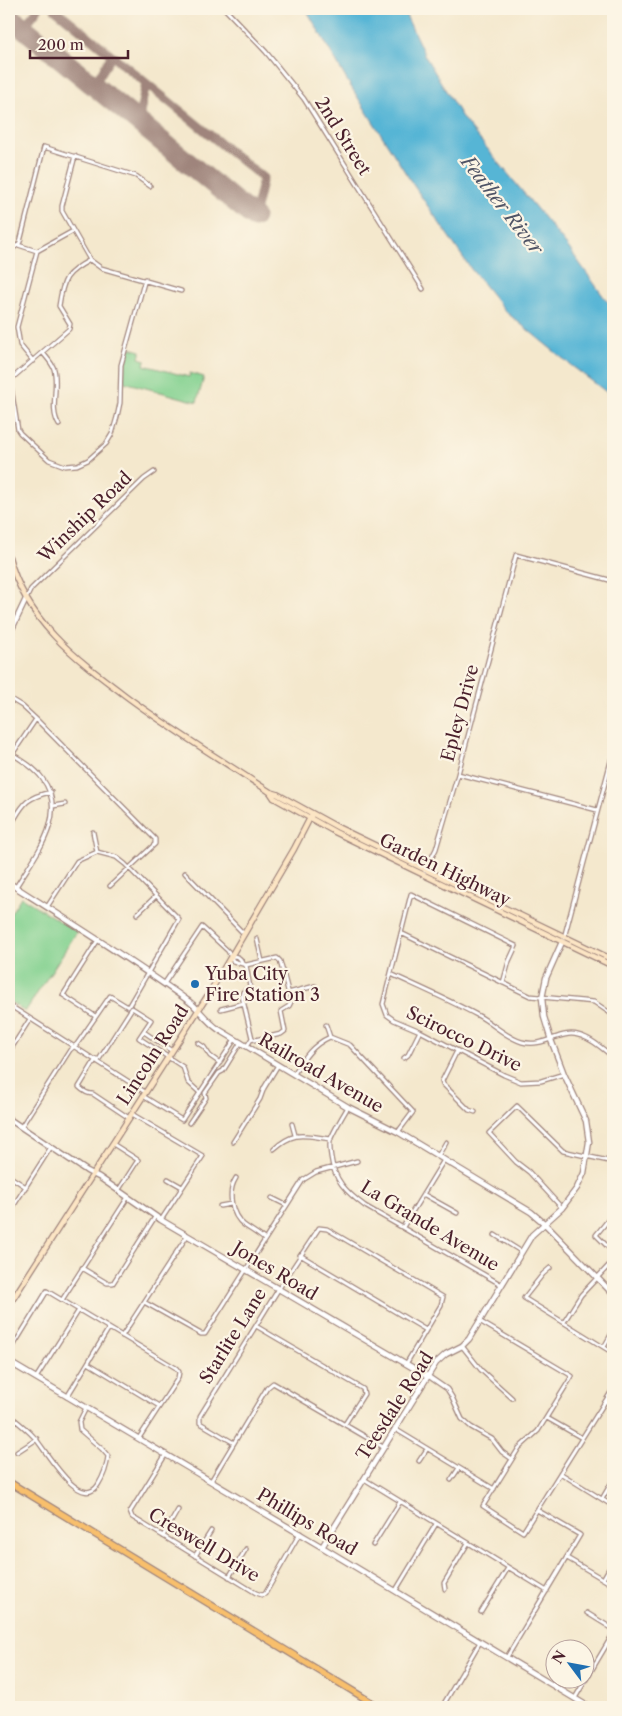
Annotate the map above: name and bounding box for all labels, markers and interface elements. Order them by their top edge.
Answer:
scale bar [30,28,128,60]
text: 200 m [38,35,84,54]
street label: 2nd Street [310,93,376,180]
water label: Feather River [455,149,548,260]
street label: Winship Road [33,467,136,568]
street label: Epley Drive [436,662,484,764]
street label: Garden Highway [376,829,515,912]
place label: Yuba City Fire Station 3 [204,963,320,1006]
marker: Yuba City Fire Station 3 [189,978,201,990]
street label: Lincoln Road [112,1001,194,1109]
street label: Scirocco Drive [403,1002,525,1076]
street label: Railroad Avenue [255,1028,387,1118]
street label: La Grande Avenue [357,1176,503,1276]
street label: Jones Road [226,1235,322,1305]
street label: Starlite Lane [195,1284,271,1388]
street label: Teesdale Road [352,1348,438,1464]
street label: Phillips Road [253,1483,361,1561]
street label: Creswell Drive [144,1503,264,1587]
north arrow [544,1638,594,1688]
text: N [548,1647,570,1667]

